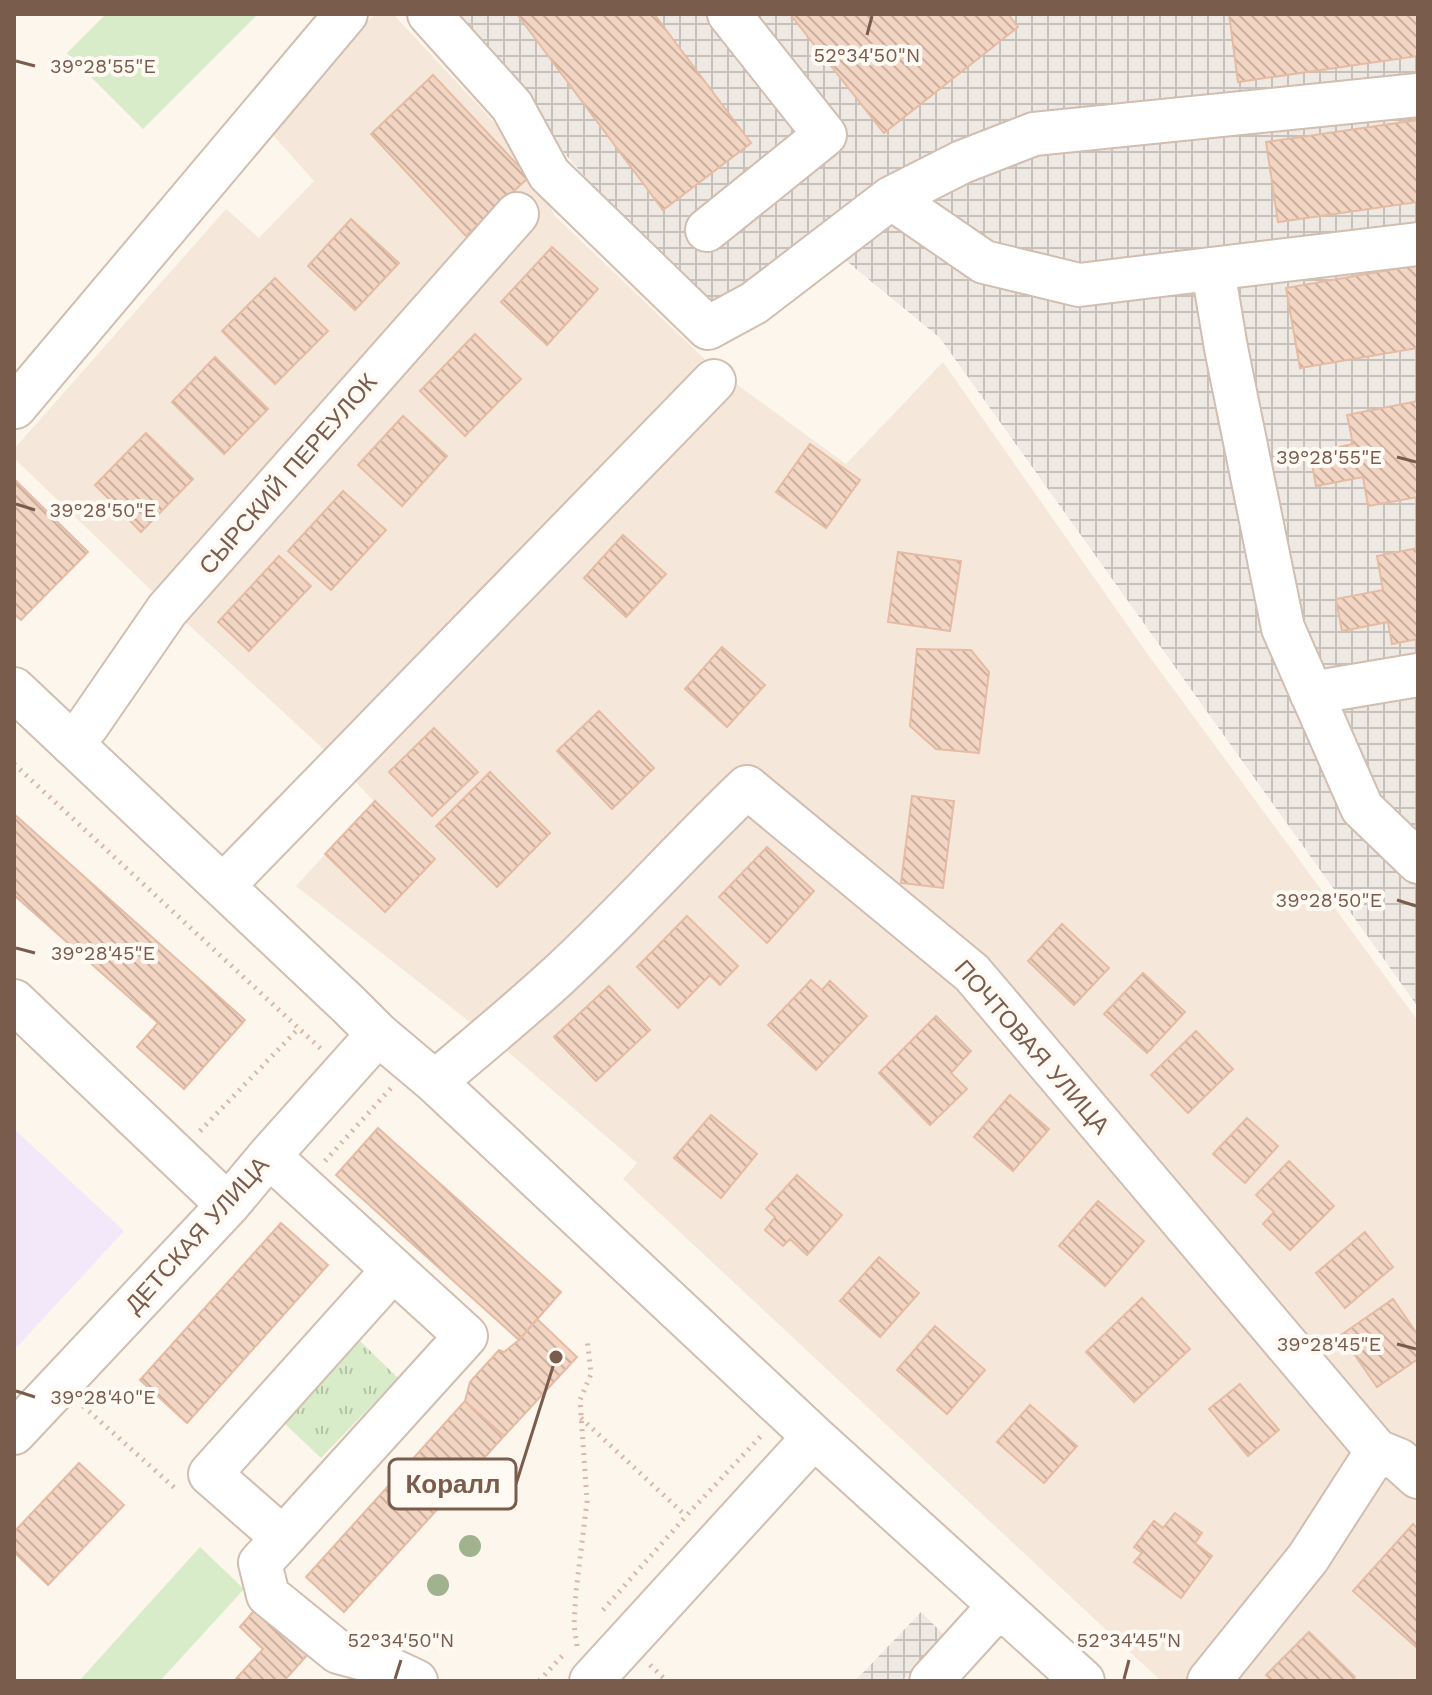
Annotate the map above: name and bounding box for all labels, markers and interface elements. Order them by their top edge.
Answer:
text: 52°34'50"N [814,43,920,67]
text: 39°28'55"E [50,54,156,78]
street label: СЫРСКИЙ ПЕРЕУЛОК [193,368,383,580]
text: 39°28'55"E [1276,445,1382,469]
text: 39°28'50"E [50,498,156,522]
text: 39°28'50"E [1276,888,1382,912]
text: 39°28'45"E [51,941,155,965]
street label: ПОЧТОВАЯ УЛИЦА [949,954,1115,1140]
street label: ДЕТСКАЯ УЛИЦА [119,1151,275,1319]
text: 39°28'45"E [1277,1332,1381,1356]
text: 39°28'40"E [50,1385,156,1409]
callout: Коралл [389,1459,516,1509]
text: Коралл [405,1469,501,1499]
text: 52°34'50"N [348,1628,454,1652]
text: 52°34'45"N [1077,1628,1181,1652]

